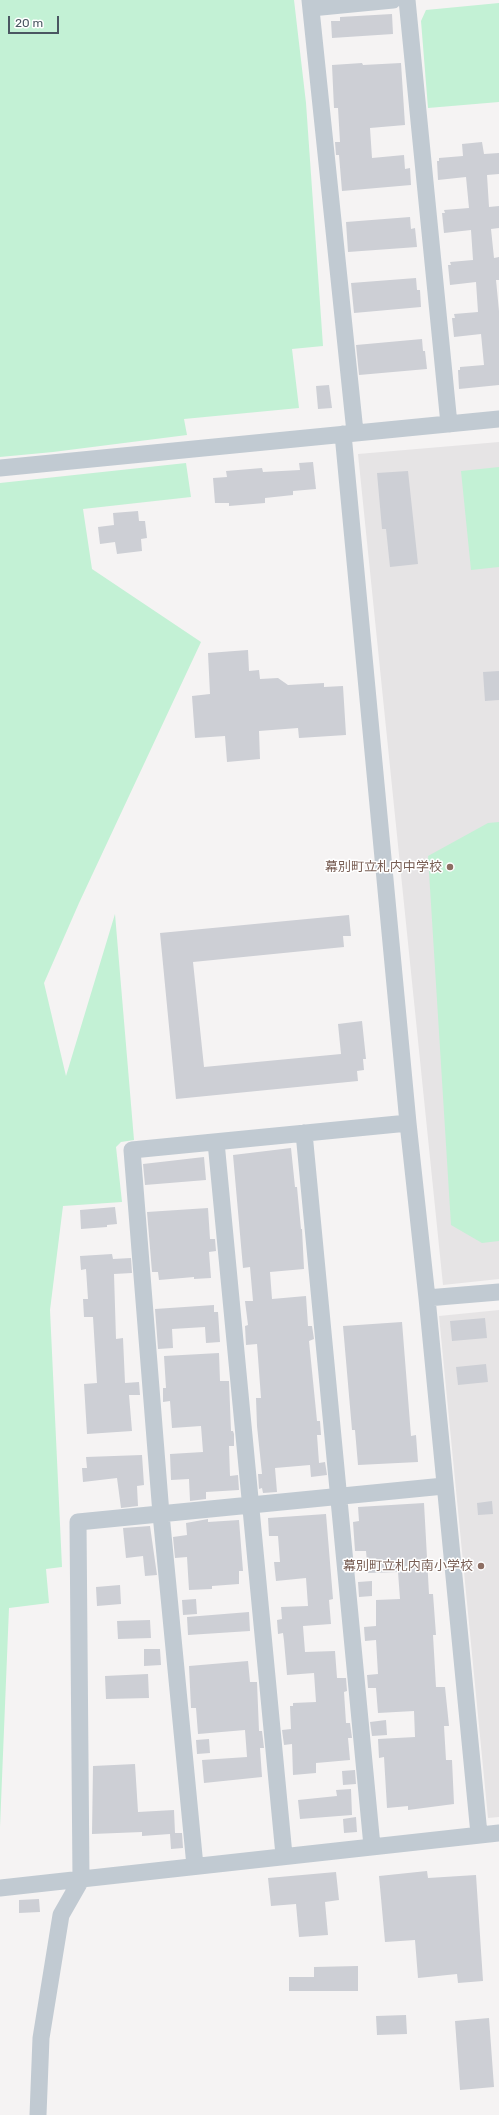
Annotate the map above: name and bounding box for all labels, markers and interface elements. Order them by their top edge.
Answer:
scale bar [10,8,61,34]
text: 20 m [15,16,43,30]
place label: 幕別町立札内中学校 [325,859,442,875]
marker: 幕別町立札内中学校 [445,862,455,872]
place label: 幕別町立札内南小学校 [343,1558,473,1574]
marker: 幕別町立札内南小学校 [476,1561,486,1571]

